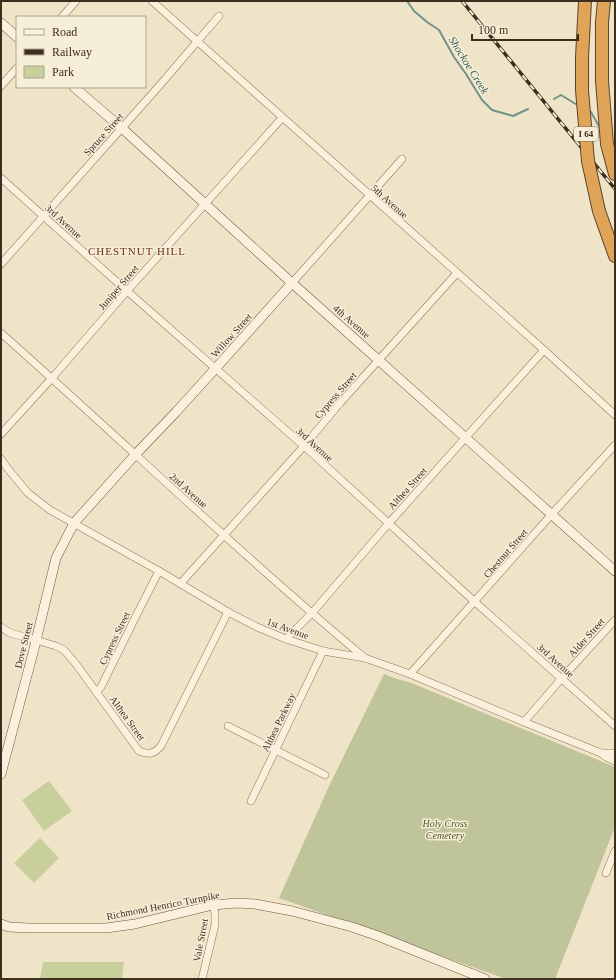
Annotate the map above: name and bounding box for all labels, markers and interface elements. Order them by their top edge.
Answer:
legend [16,16,146,88]
scale bar [472,16,578,42]
text: 100 m [478,23,509,37]
text: Road [52,25,77,39]
water label: Shockoe Creek [447,34,492,97]
text: Railway [52,45,92,59]
text: Park [52,65,74,79]
street label: Spruce Street [81,111,126,158]
road number: I 64 [574,127,598,141]
street label: 5th Avenue [369,182,411,221]
street label: 3rd Avenue [43,202,85,241]
district label: CHESTNUT HILL [88,245,186,257]
street label: Juniper Street [96,263,141,312]
street label: 4th Avenue [331,302,373,341]
street label: Willow Street [209,311,254,360]
street label: Cypress Street [312,370,359,421]
street label: 3rd Avenue [294,425,336,464]
street label: Althea Street [386,465,429,512]
street label: 2nd Avenue [167,470,210,511]
street label: Chestnut Street [481,526,530,580]
street label: Cypress Street [97,610,132,667]
street label: Alder Street [566,615,607,659]
street label: 1st Avenue [265,616,311,641]
street label: Dove Street [12,621,35,669]
street label: 3rd Avenue [535,641,577,680]
street label: Althea Parkway [259,691,297,753]
street label: Althea Street [108,694,148,743]
park label: Holy Cross Cemetery [422,818,468,841]
street label: Richmond Henrico Turnpike [106,889,221,922]
street label: Vale Street [191,917,210,963]

